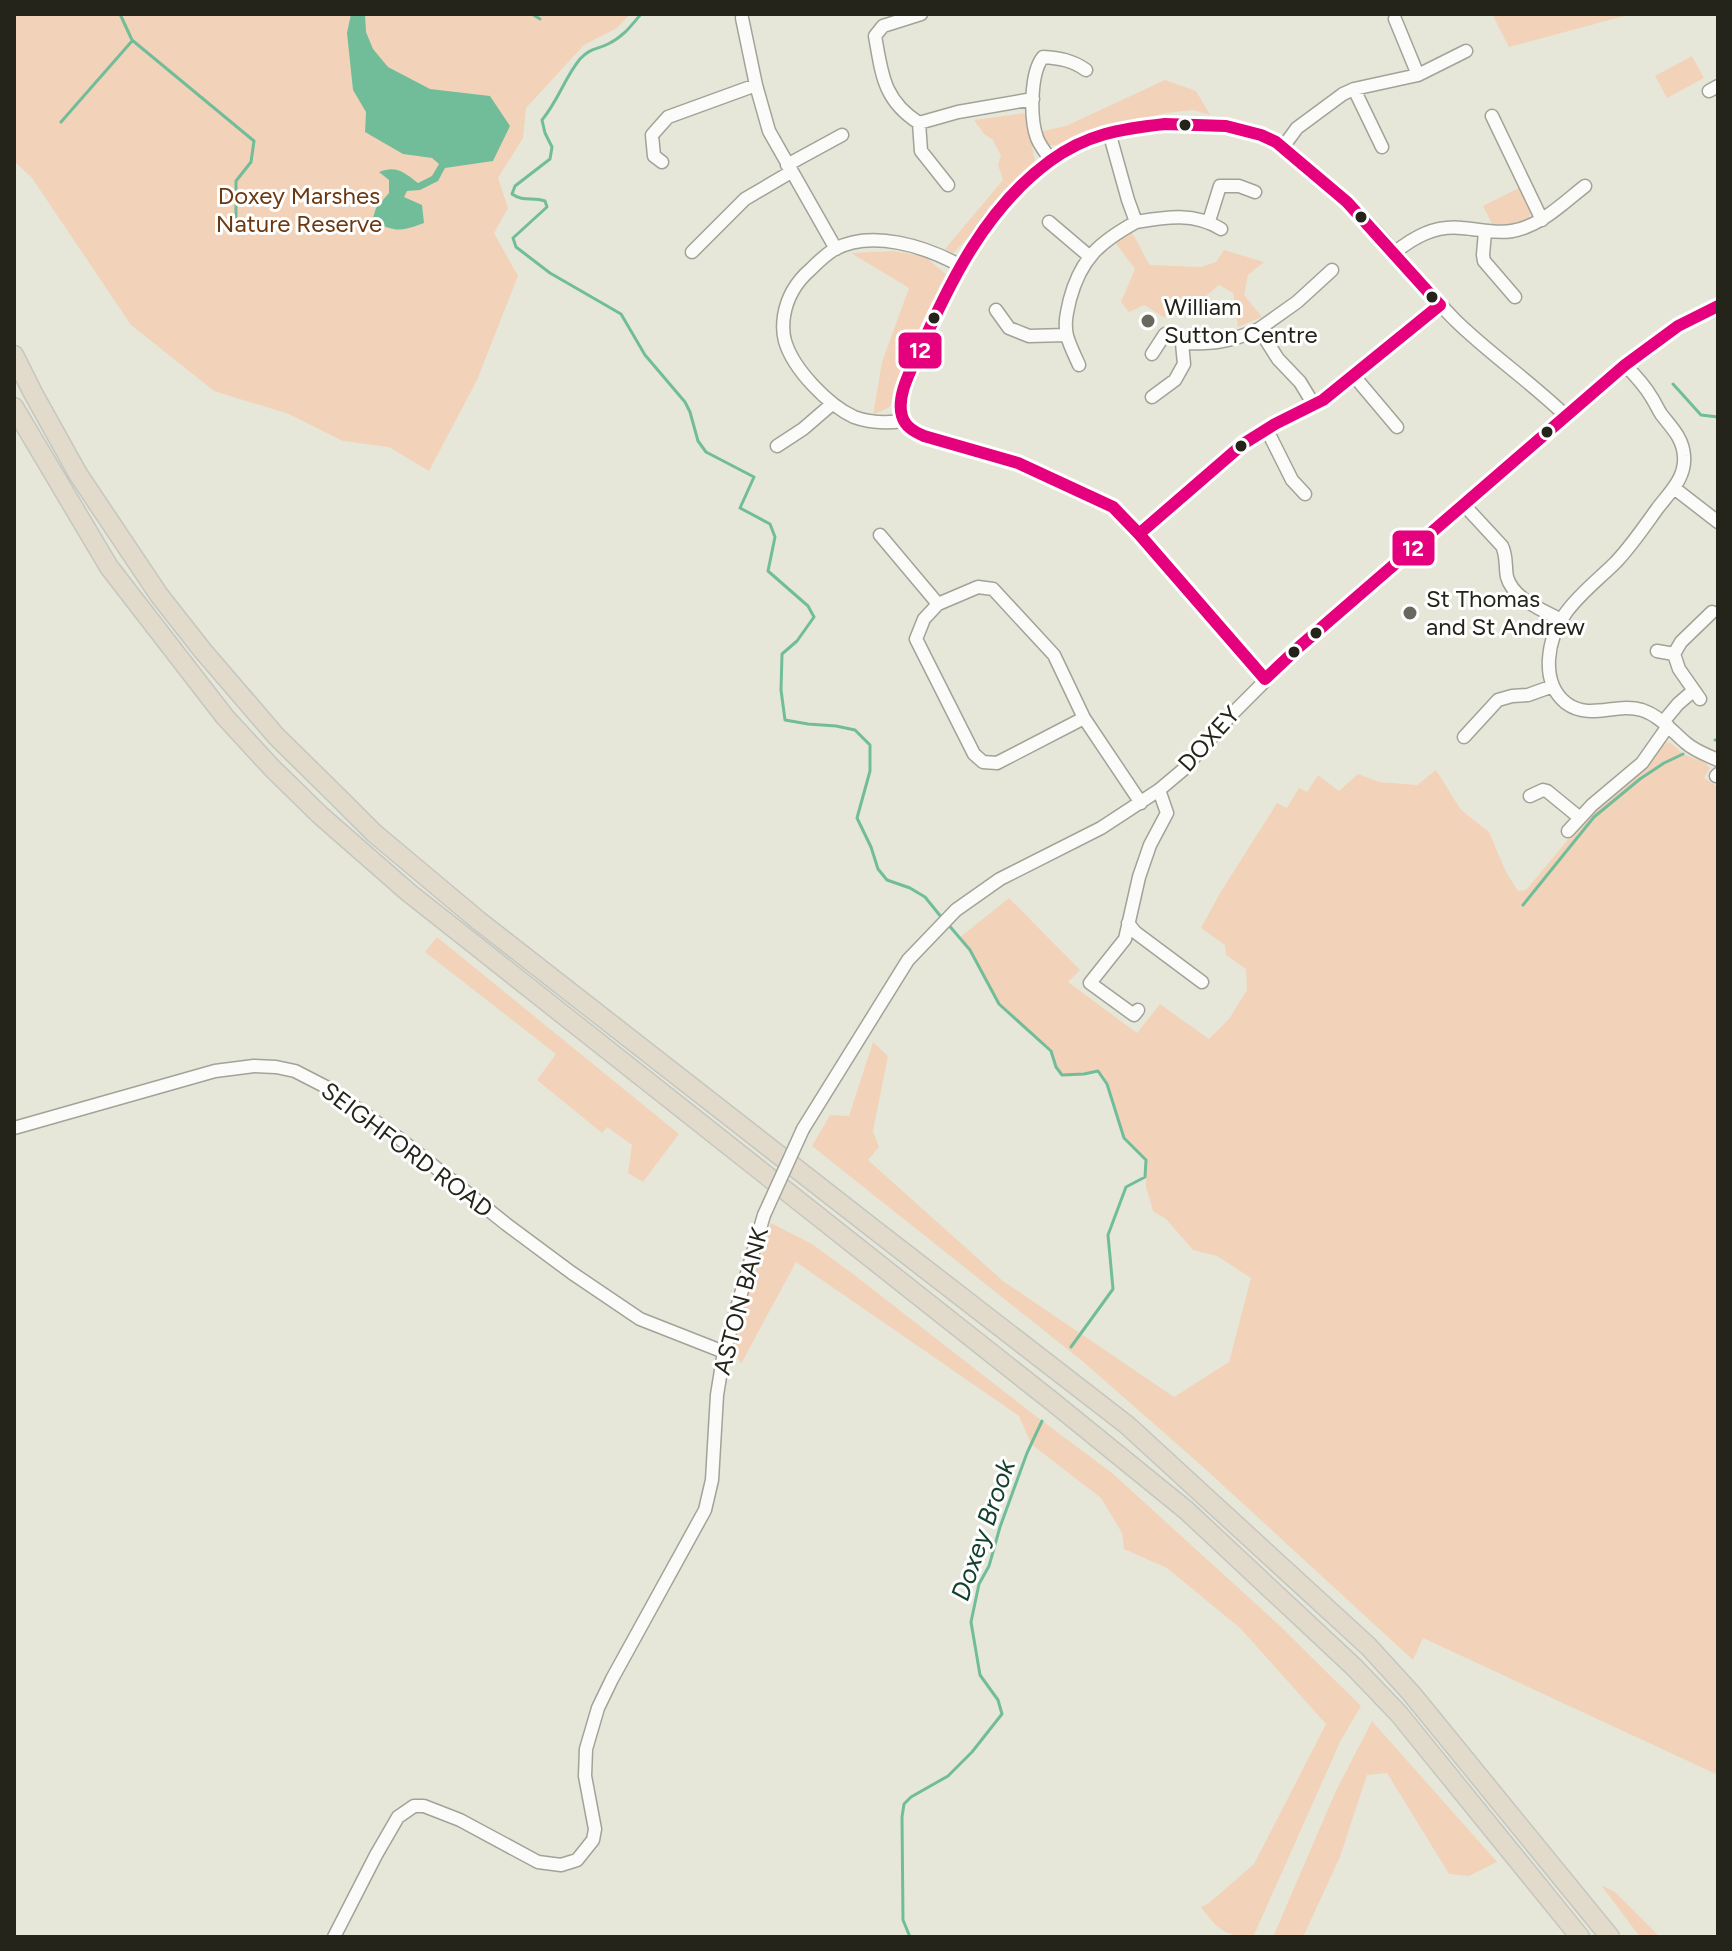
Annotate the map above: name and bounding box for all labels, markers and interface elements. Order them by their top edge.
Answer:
unlabelled marker [1177,117,1193,133]
park label: Doxey Marshes Nature Reserve [216,181,382,238]
unlabelled marker [1353,209,1369,225]
unlabelled marker [1424,289,1440,305]
place label: William Sutton Centre [1164,292,1318,349]
unlabelled marker [926,310,942,326]
marker: William Sutton Centre [1139,312,1157,330]
line badge: 12 [897,331,943,370]
text: 12 [909,337,931,364]
unlabelled marker [1539,424,1555,440]
unlabelled marker [1233,438,1249,454]
line badge: 12 [1391,529,1436,567]
text: 12 [1402,535,1424,562]
place label: St Thomas and St Andrew [1426,584,1585,641]
marker: St Thomas and St Andrew [1401,604,1419,622]
unlabelled marker [1308,625,1324,641]
unlabelled marker [1286,644,1302,660]
street label: DOXEY [1172,699,1246,778]
street label: SEIGHFORD ROAD [316,1076,499,1224]
street label: ASTON BANK [707,1224,774,1378]
water label: Doxey Brook [944,1454,1022,1605]

